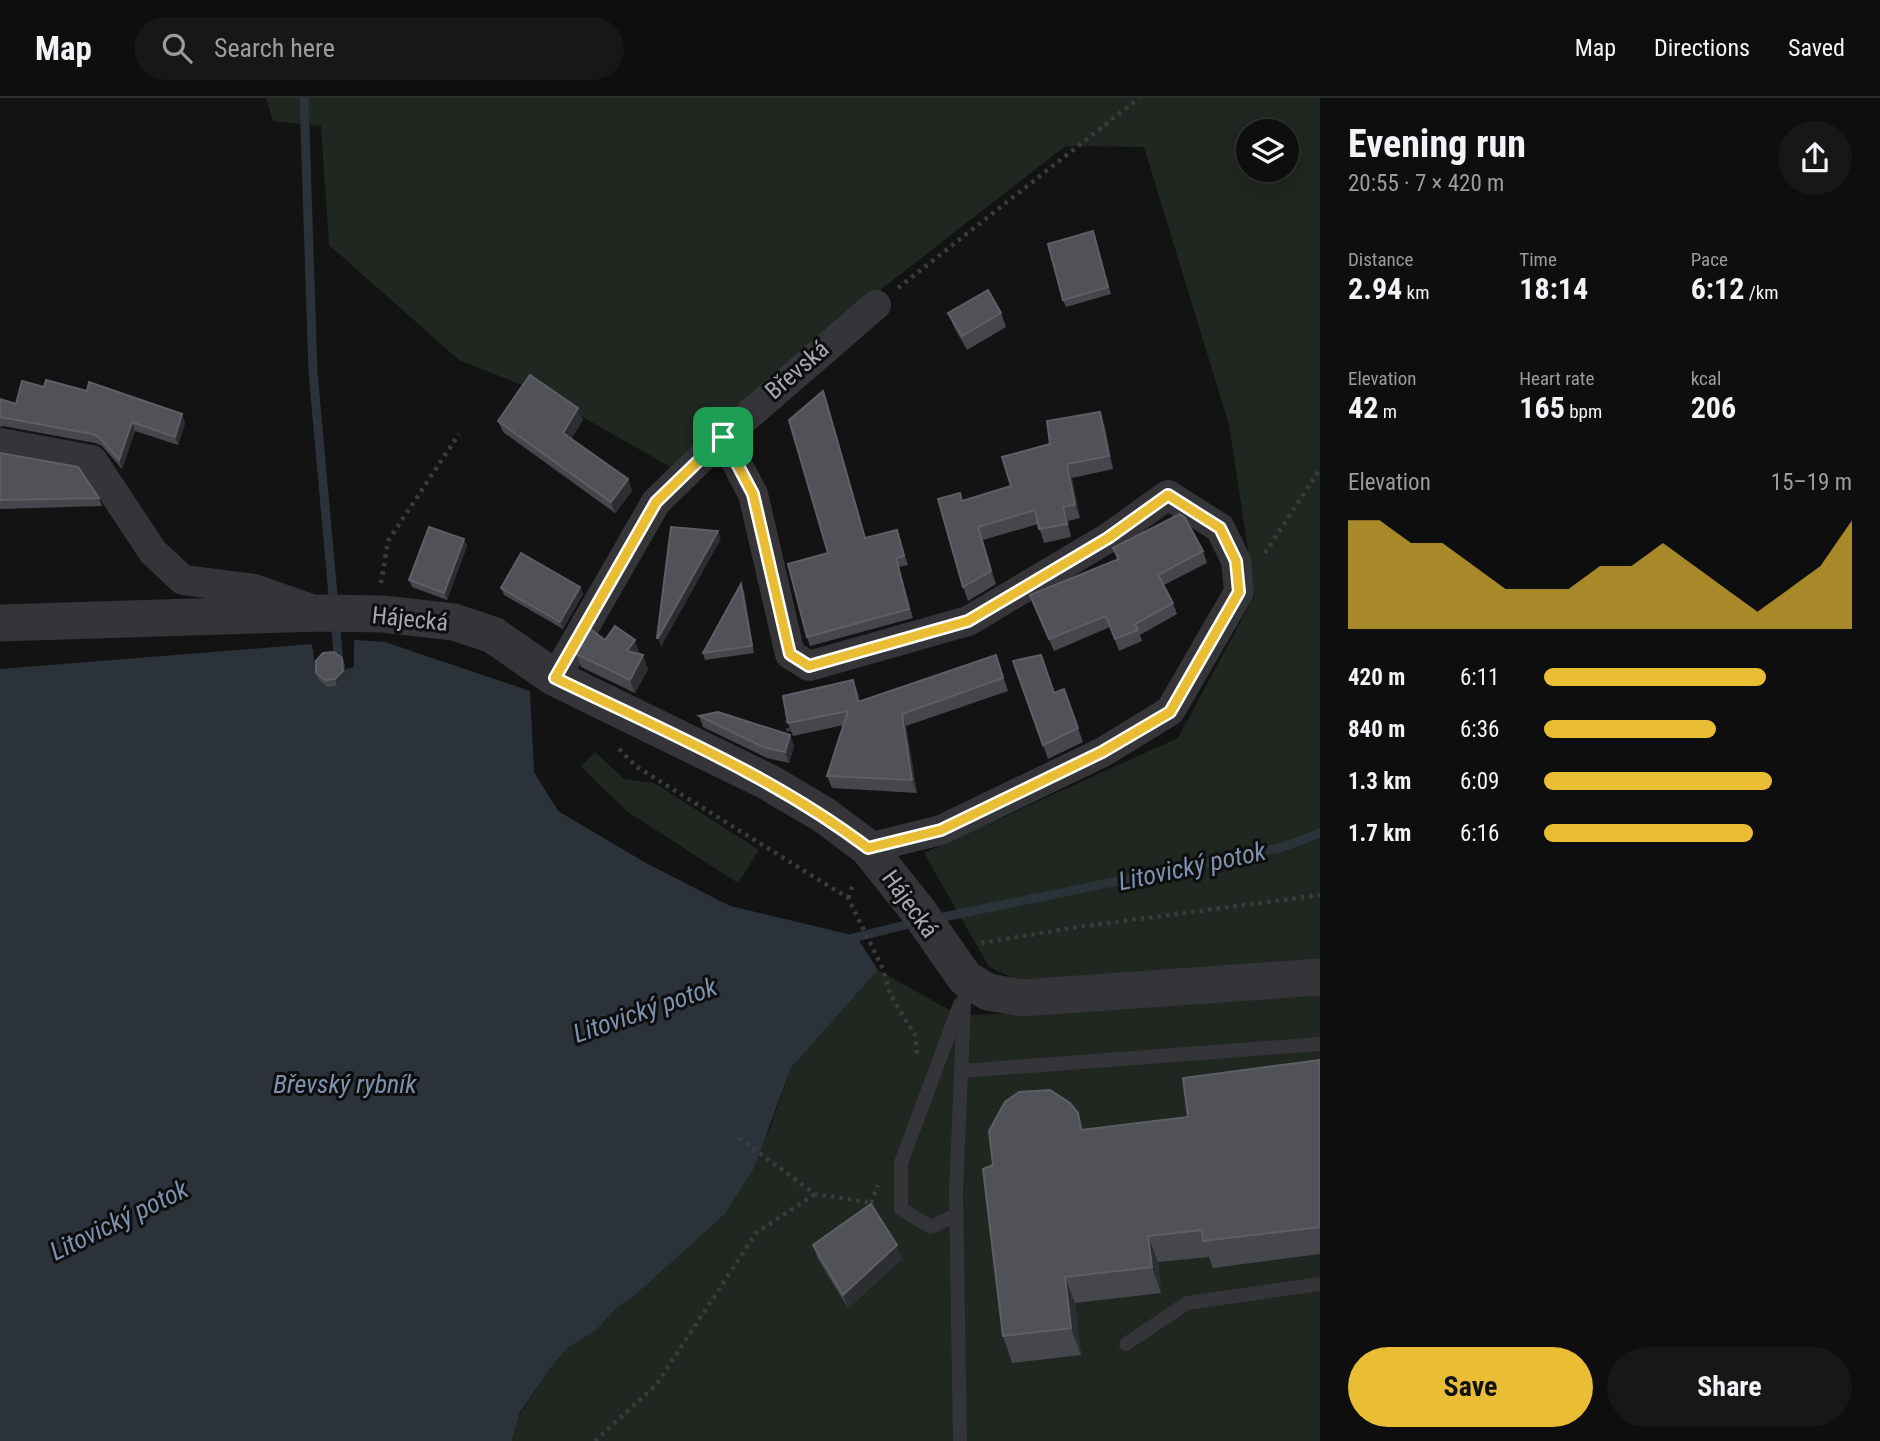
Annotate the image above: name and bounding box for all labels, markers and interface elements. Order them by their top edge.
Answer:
search box [134,17,624,80]
text: Map [35,29,92,68]
icon: search [158,29,196,67]
text: Search here [214,33,335,63]
text: Map [1575,34,1616,62]
text: Directions [1654,34,1750,62]
text: Saved [1788,34,1845,62]
map controls [1236,119,1299,182]
button: layers [1236,119,1299,182]
button: share [1778,121,1852,195]
text: Evening run [1348,122,1526,166]
text: 20:55 · 7 × 420 m [1348,170,1504,197]
text: Distance [1348,248,1413,271]
text: Time [1519,248,1557,271]
text: Pace [1691,248,1728,271]
text: 2.94 [1348,271,1402,306]
text: 18:14 [1519,271,1588,306]
text: 6:12 [1691,271,1744,306]
text: km [1402,281,1429,304]
text: /km [1744,281,1779,304]
street label: Břevská [760,335,834,405]
text: Elevation [1348,367,1416,390]
text: Heart rate [1519,367,1594,390]
text: kcal [1691,367,1721,390]
text: 42 [1348,390,1378,425]
text: 165 [1519,390,1565,425]
text: 206 [1691,390,1736,425]
text: m [1378,400,1397,423]
text: bpm [1565,400,1602,423]
pin [693,407,753,467]
icon: arrive [704,418,742,456]
text: Elevation [1348,469,1431,496]
text: 15–19 m [1771,469,1852,496]
street label: Hájecká [371,601,449,637]
text: 420 m [1348,664,1405,691]
text: 6:11 [1460,664,1499,691]
text: 840 m [1348,716,1405,743]
text: 6:36 [1460,716,1499,743]
text: 1.3 km [1348,768,1411,795]
text: 6:09 [1460,768,1499,795]
text: 1.7 km [1348,820,1411,847]
text: 6:16 [1460,820,1499,847]
water label: Litovický potok [1116,836,1269,896]
street label: Hájecká [876,865,944,943]
water label: Litovický potok [569,971,721,1049]
water label: Břevský rybník [273,1069,417,1099]
water label: Litovický potok [45,1173,193,1266]
button: Save [1348,1347,1593,1427]
button: Share [1607,1347,1852,1427]

